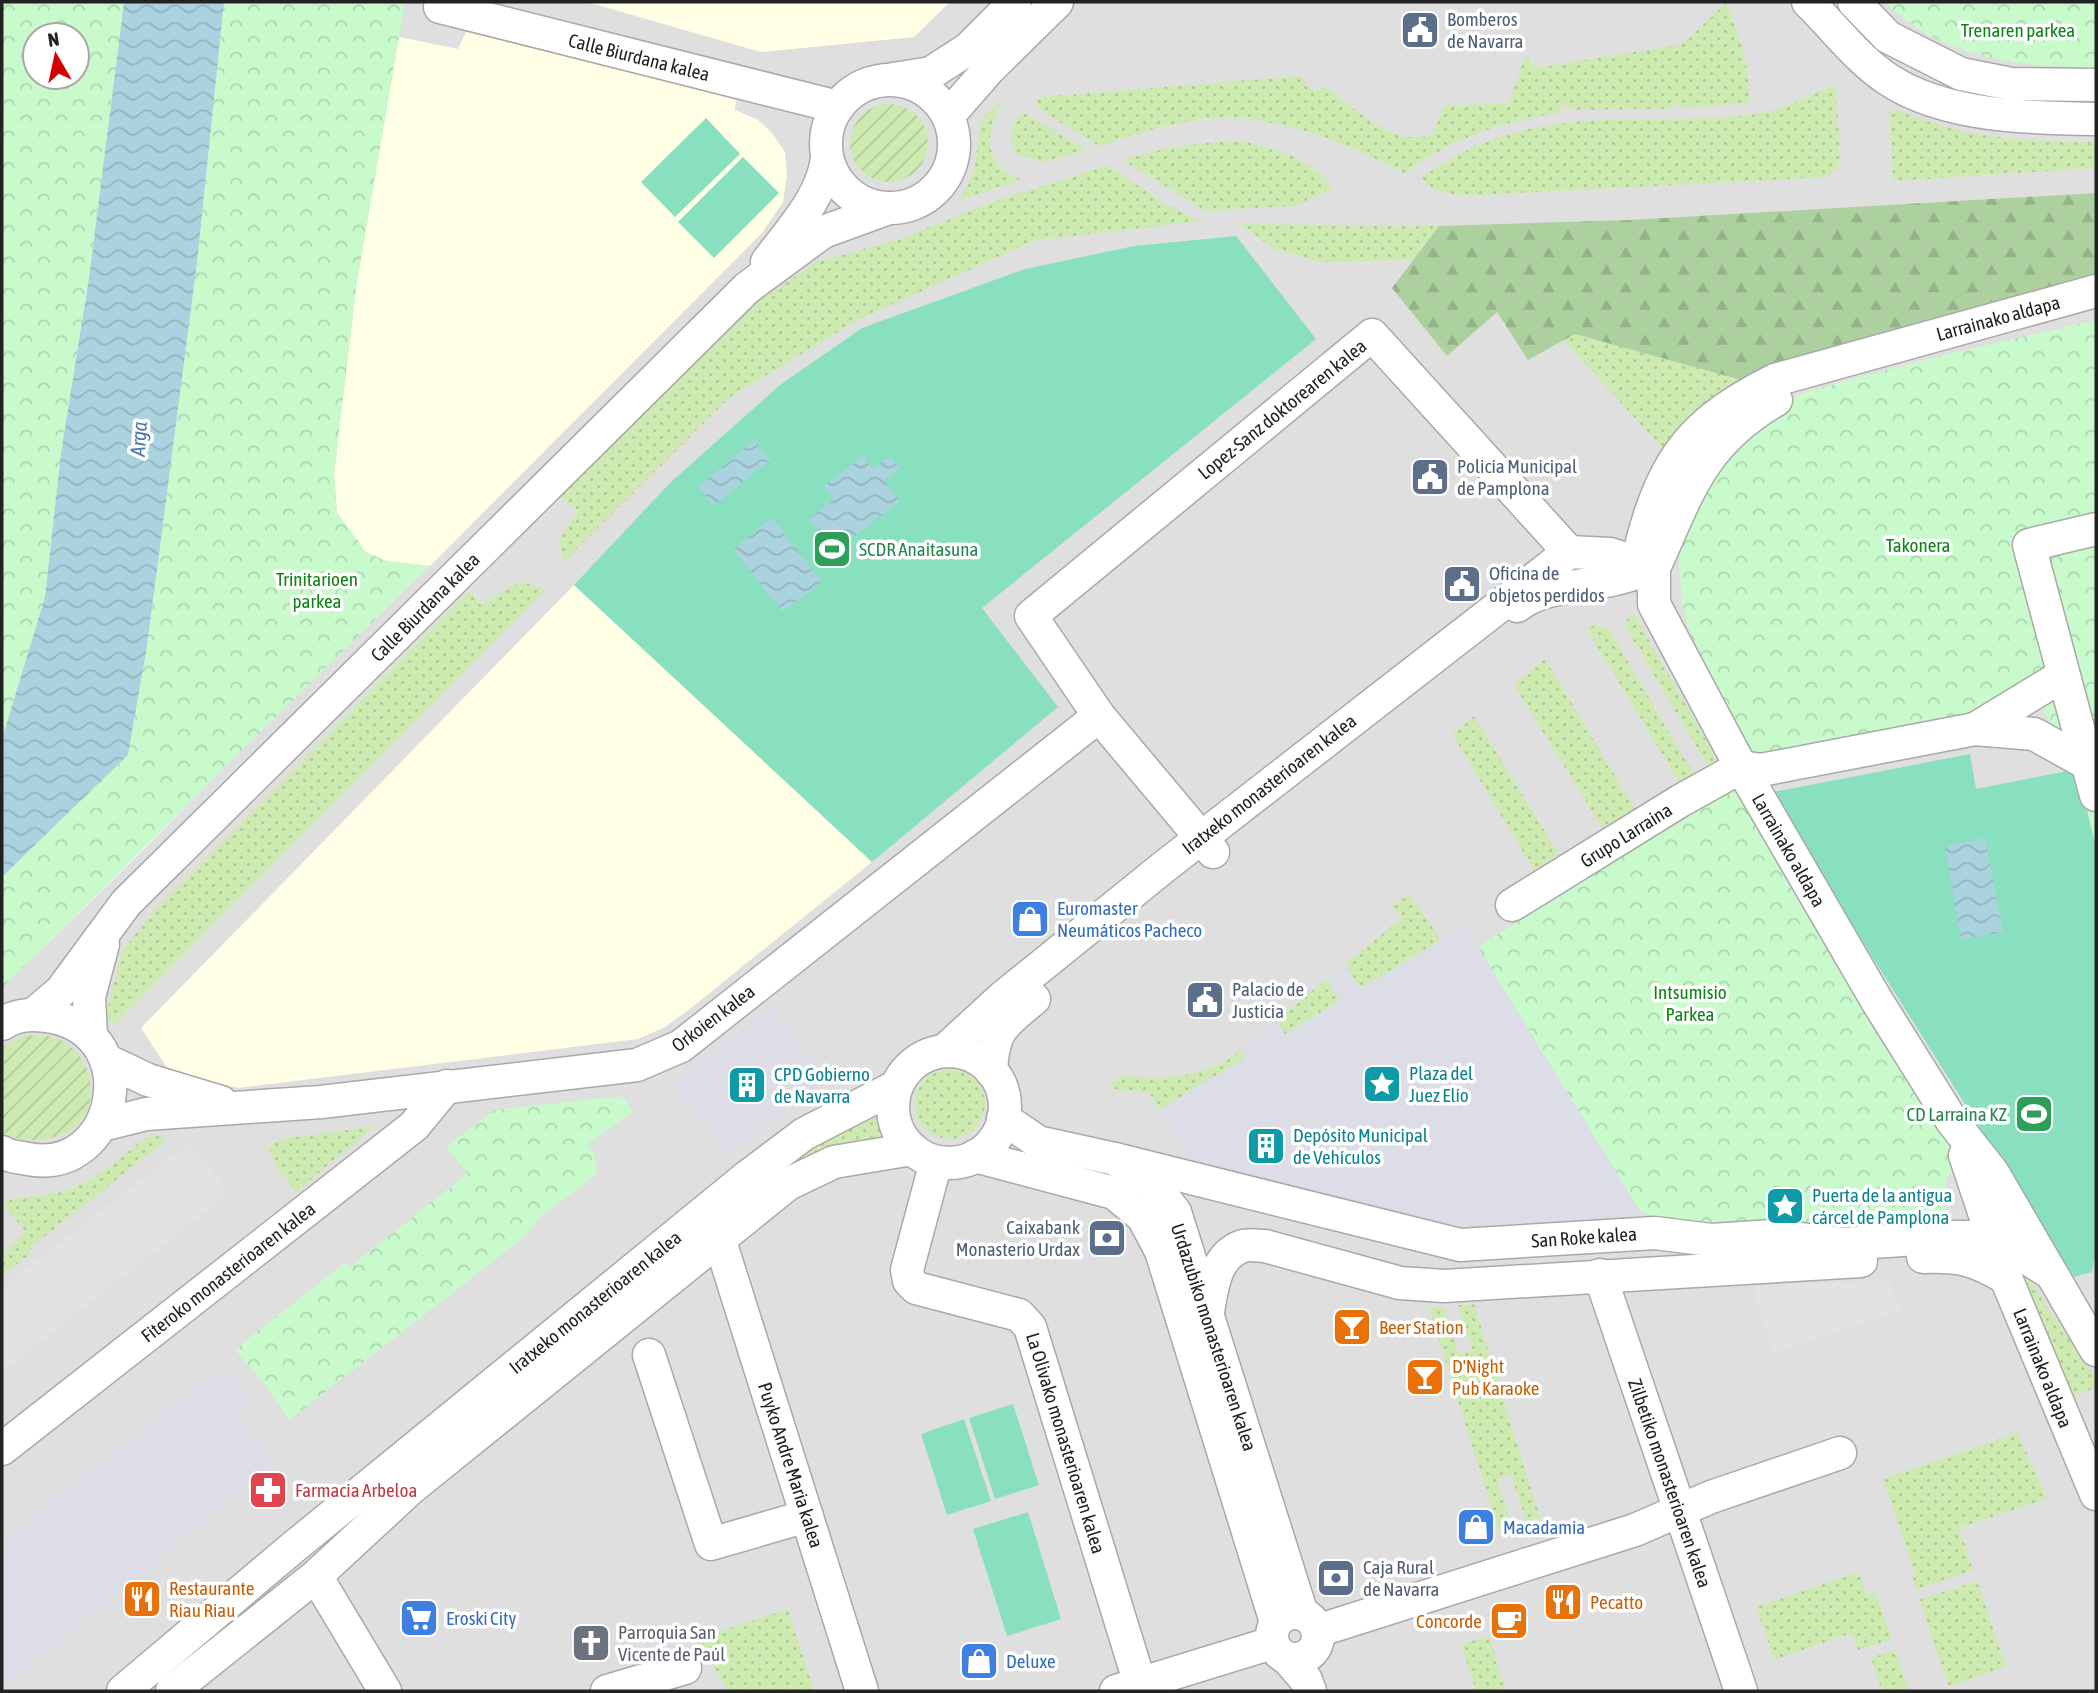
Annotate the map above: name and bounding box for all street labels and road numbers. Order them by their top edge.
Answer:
street label: Calle Biurdana kalea [566,29,712,85]
street label: Larrainako aldapa [1934,291,2062,345]
street label: Lopez-Sanz doktorearen kalea [1193,334,1371,484]
street label: Calle Biurdana kalea [366,548,484,666]
street label: Iratxeko monasterioaren kalea [1178,709,1360,859]
street label: Larrainako aldapa [1748,789,1830,911]
street label: Grupo Larraina [1576,798,1676,872]
street label: Orkoien kalea [667,980,759,1056]
street label: Fiteroko monasterioaren kalea [137,1197,319,1347]
street label: Urdazubiko monasterioaren kalea [1167,1220,1261,1454]
street label: San Roke kalea [1530,1222,1638,1252]
street label: Iratxeko monasterioaren kalea [505,1226,685,1378]
street label: Larrainako aldapa [2009,1305,2077,1431]
street label: La Olivako monasterioaren kalea [1022,1330,1110,1556]
street label: Zilbetiko monasterioaren kalea [1624,1376,1716,1590]
street label: Puyko Andre Maria kalea [754,1379,828,1551]

